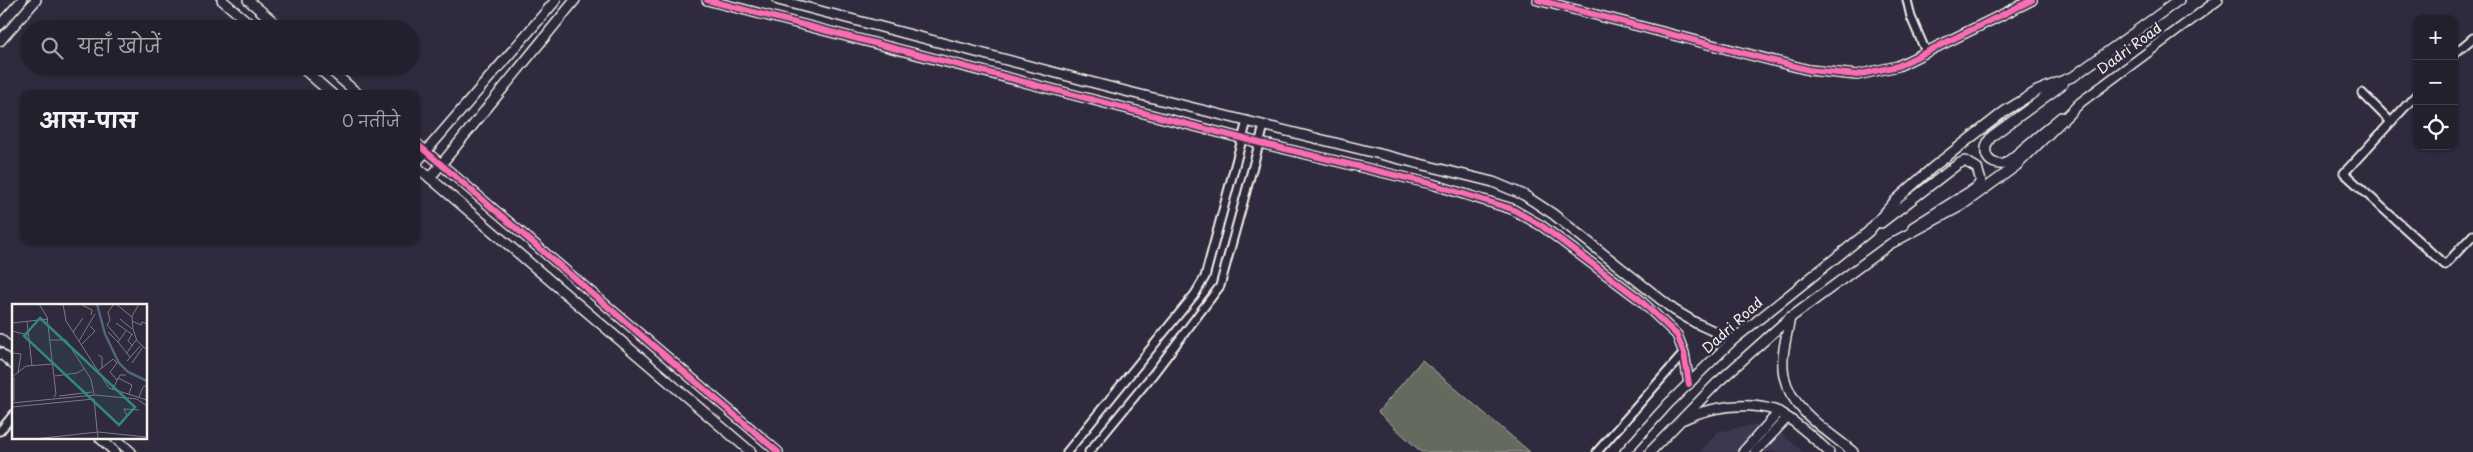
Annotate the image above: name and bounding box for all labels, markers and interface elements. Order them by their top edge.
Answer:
map controls [2413,15,2458,150]
button: + [2413,15,2458,60]
street label: Dadri Road [2092,17,2166,79]
search box [20,20,420,75]
text: यहाँ खोजें [78,31,161,59]
icon: search [38,34,66,62]
button: − [2413,60,2458,105]
text: आस-पास [40,103,137,135]
button: locate [2413,105,2458,150]
text: 0 नतीजे [342,108,400,132]
street label: Dadri Road [1697,292,1767,358]
inset map [12,304,148,440]

